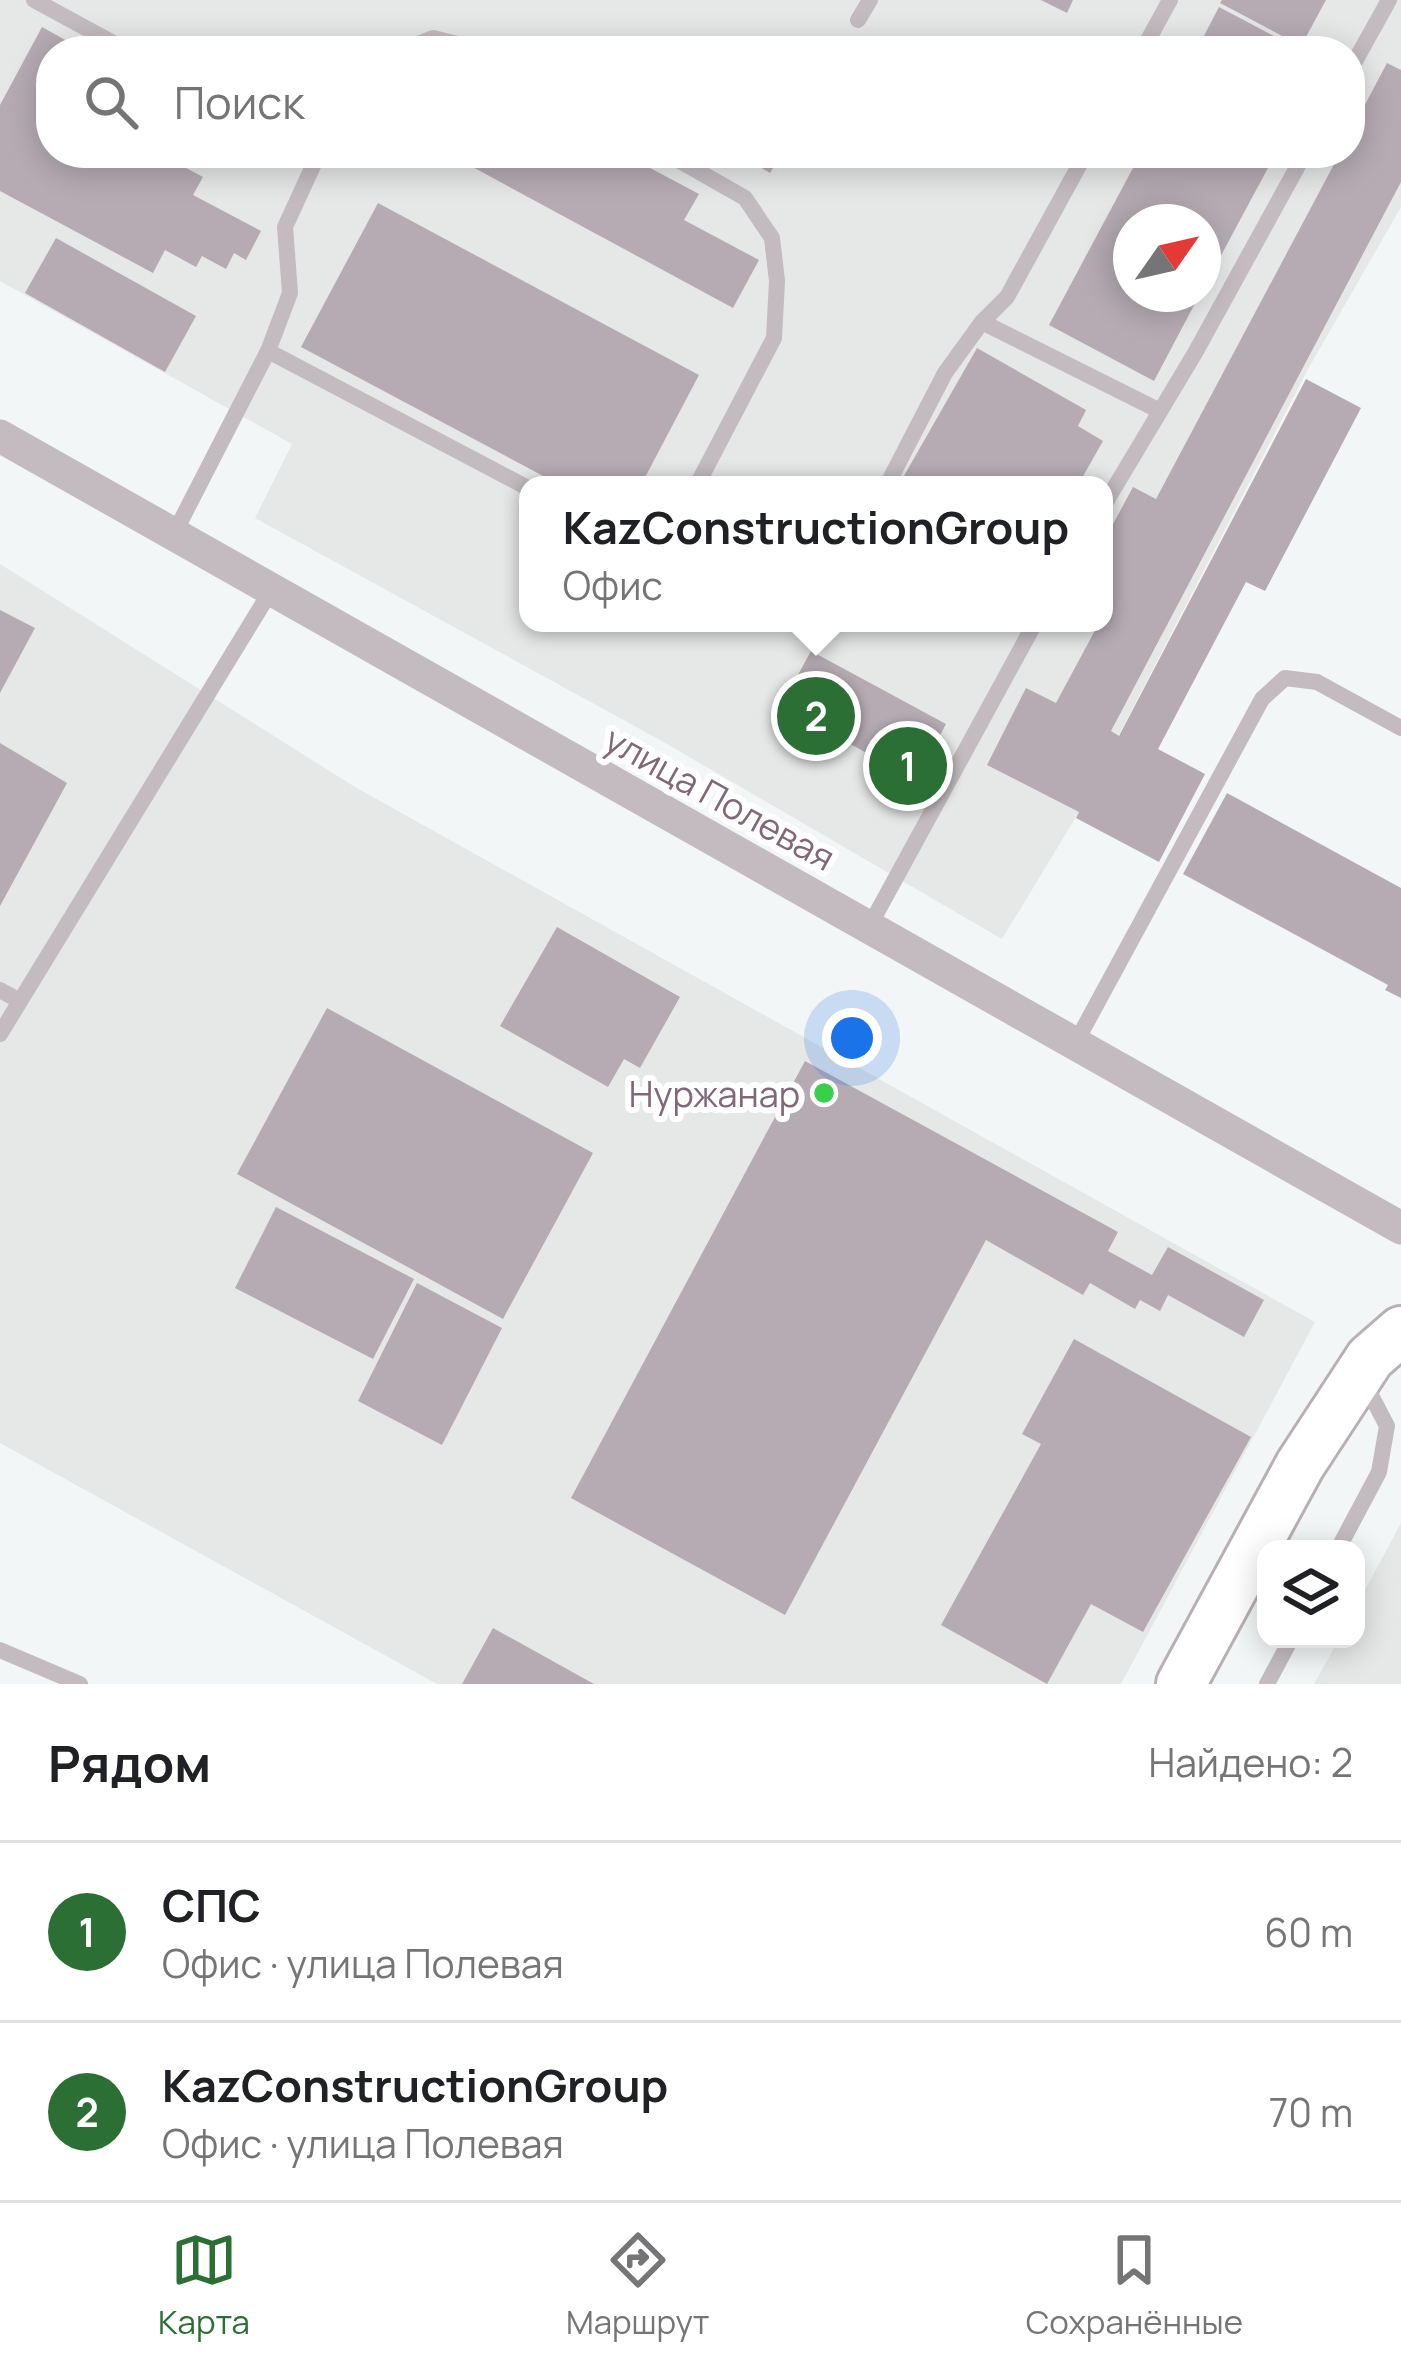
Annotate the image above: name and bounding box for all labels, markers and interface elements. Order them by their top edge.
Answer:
search box [36,36,1365,168]
icon: search [78,69,144,135]
text: Поиск [174,71,305,133]
north arrow [1113,204,1221,312]
popup [519,476,1113,632]
text: KazConstructionGroup [563,496,1069,558]
text: Офис [563,558,663,612]
pin: 2 [777,671,855,761]
street label: улица Полевая [596,715,844,881]
pin: 1 [869,721,947,811]
your location [822,1008,882,1068]
place label: Нуржанар [629,1069,800,1118]
marker: Нуржанар [811,1080,837,1106]
map controls [1257,1540,1365,1648]
button: layers [1257,1540,1365,1648]
text: Рядом [48,1728,211,1797]
text: Найдено: 2 [1149,1735,1353,1789]
text: СПС [162,1874,261,1936]
text: 1 [78,1905,96,1959]
text: 60 m [1264,1905,1353,1959]
text: Офис · улица Полевая [162,1936,564,1990]
text: KazConstructionGroup [162,2054,668,2116]
text: 2 [75,2085,99,2139]
text: 70 m [1269,2085,1353,2139]
text: Офис · улица Полевая [162,2116,564,2170]
tab: Карта [158,2227,250,2344]
tab: Маршрут [566,2227,710,2344]
tab: Сохранённые [1026,2227,1243,2344]

